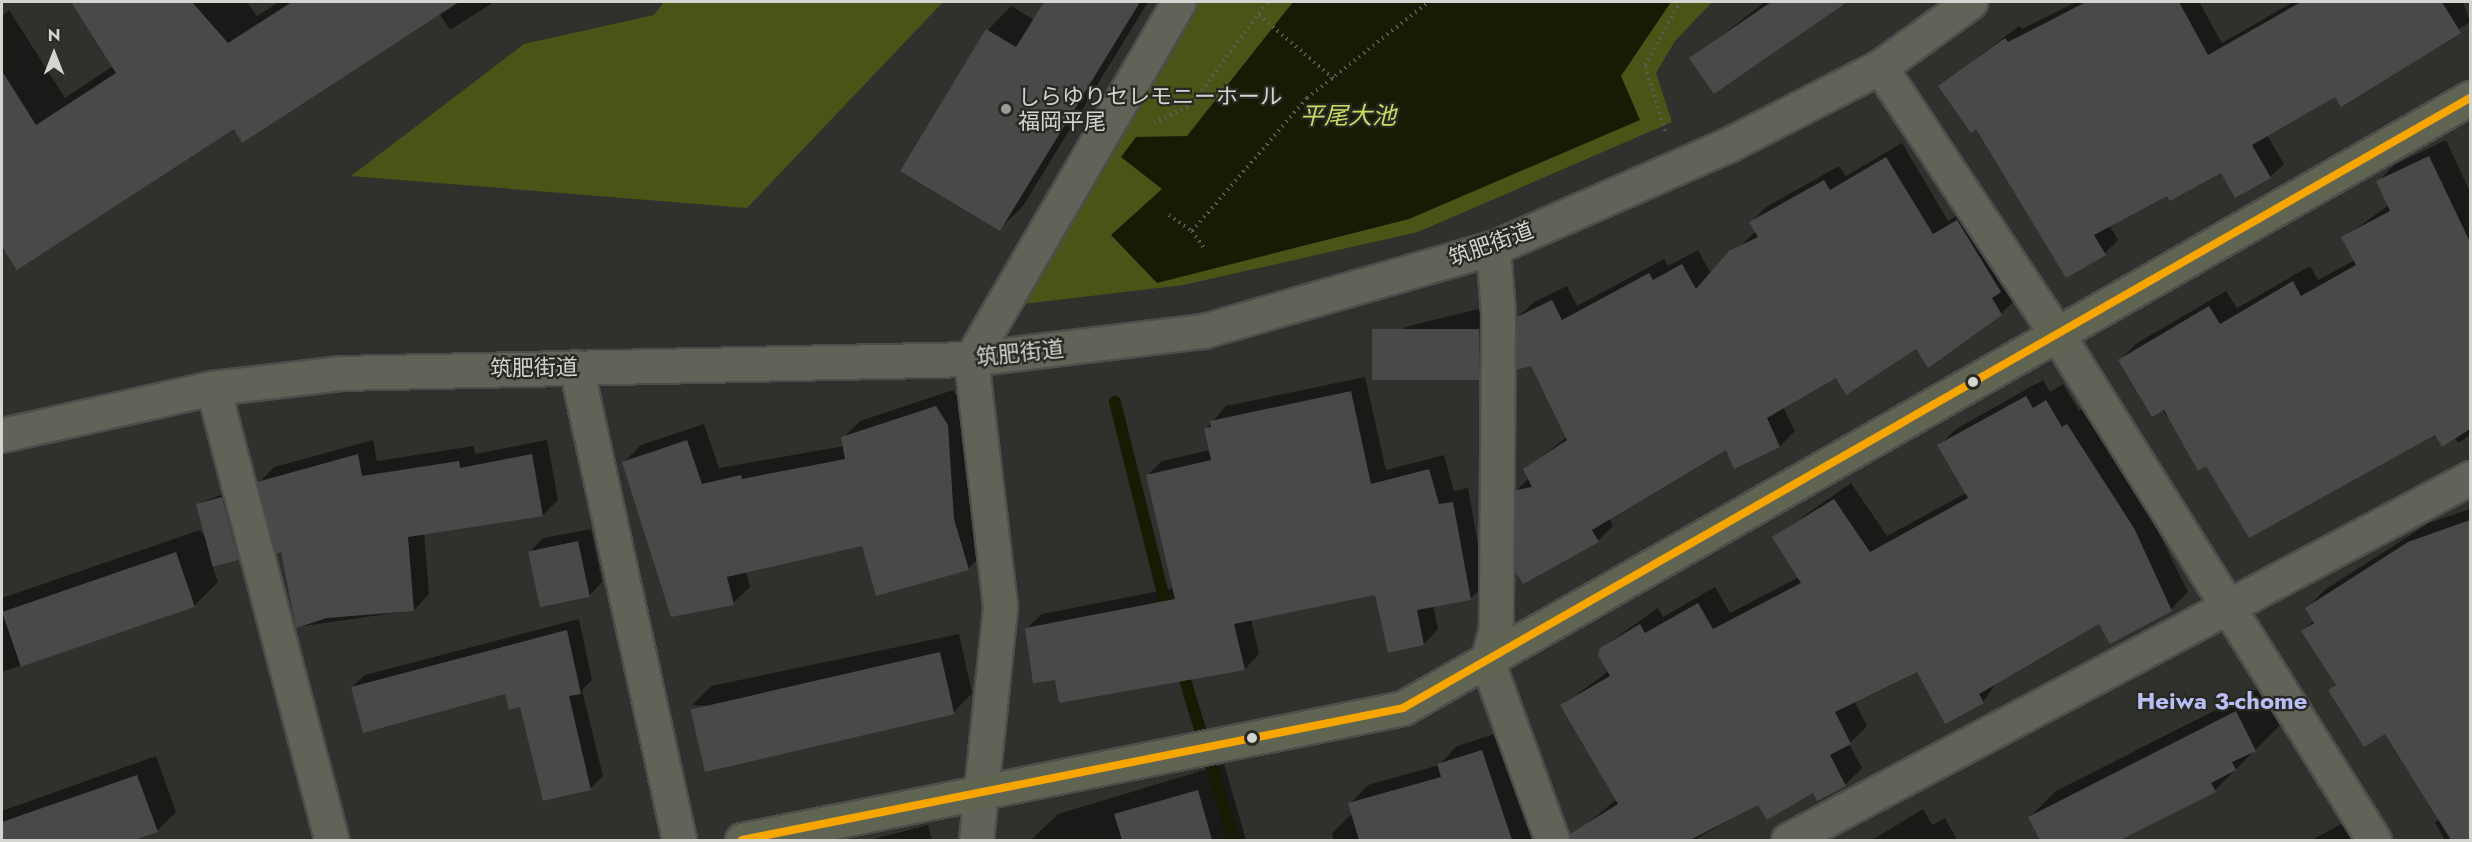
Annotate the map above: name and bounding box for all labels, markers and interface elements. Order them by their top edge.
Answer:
north arrow [24,24,84,84]
text: N [48,24,60,47]
place label: しらゆりセレモニーホール 福岡平尾 [1018,83,1282,134]
marker: しらゆりセレモニーホール 福岡平尾 [999,102,1013,116]
water label: 平尾大池 [1300,102,1396,130]
street label: 筑肥街道 [1445,217,1537,271]
street label: 筑肥街道 [975,335,1065,371]
street label: 筑肥街道 [490,354,578,382]
unlabelled marker [1967,376,1979,388]
district label: Heiwa 3-chome [2137,687,2307,715]
unlabelled marker [1246,732,1258,744]

